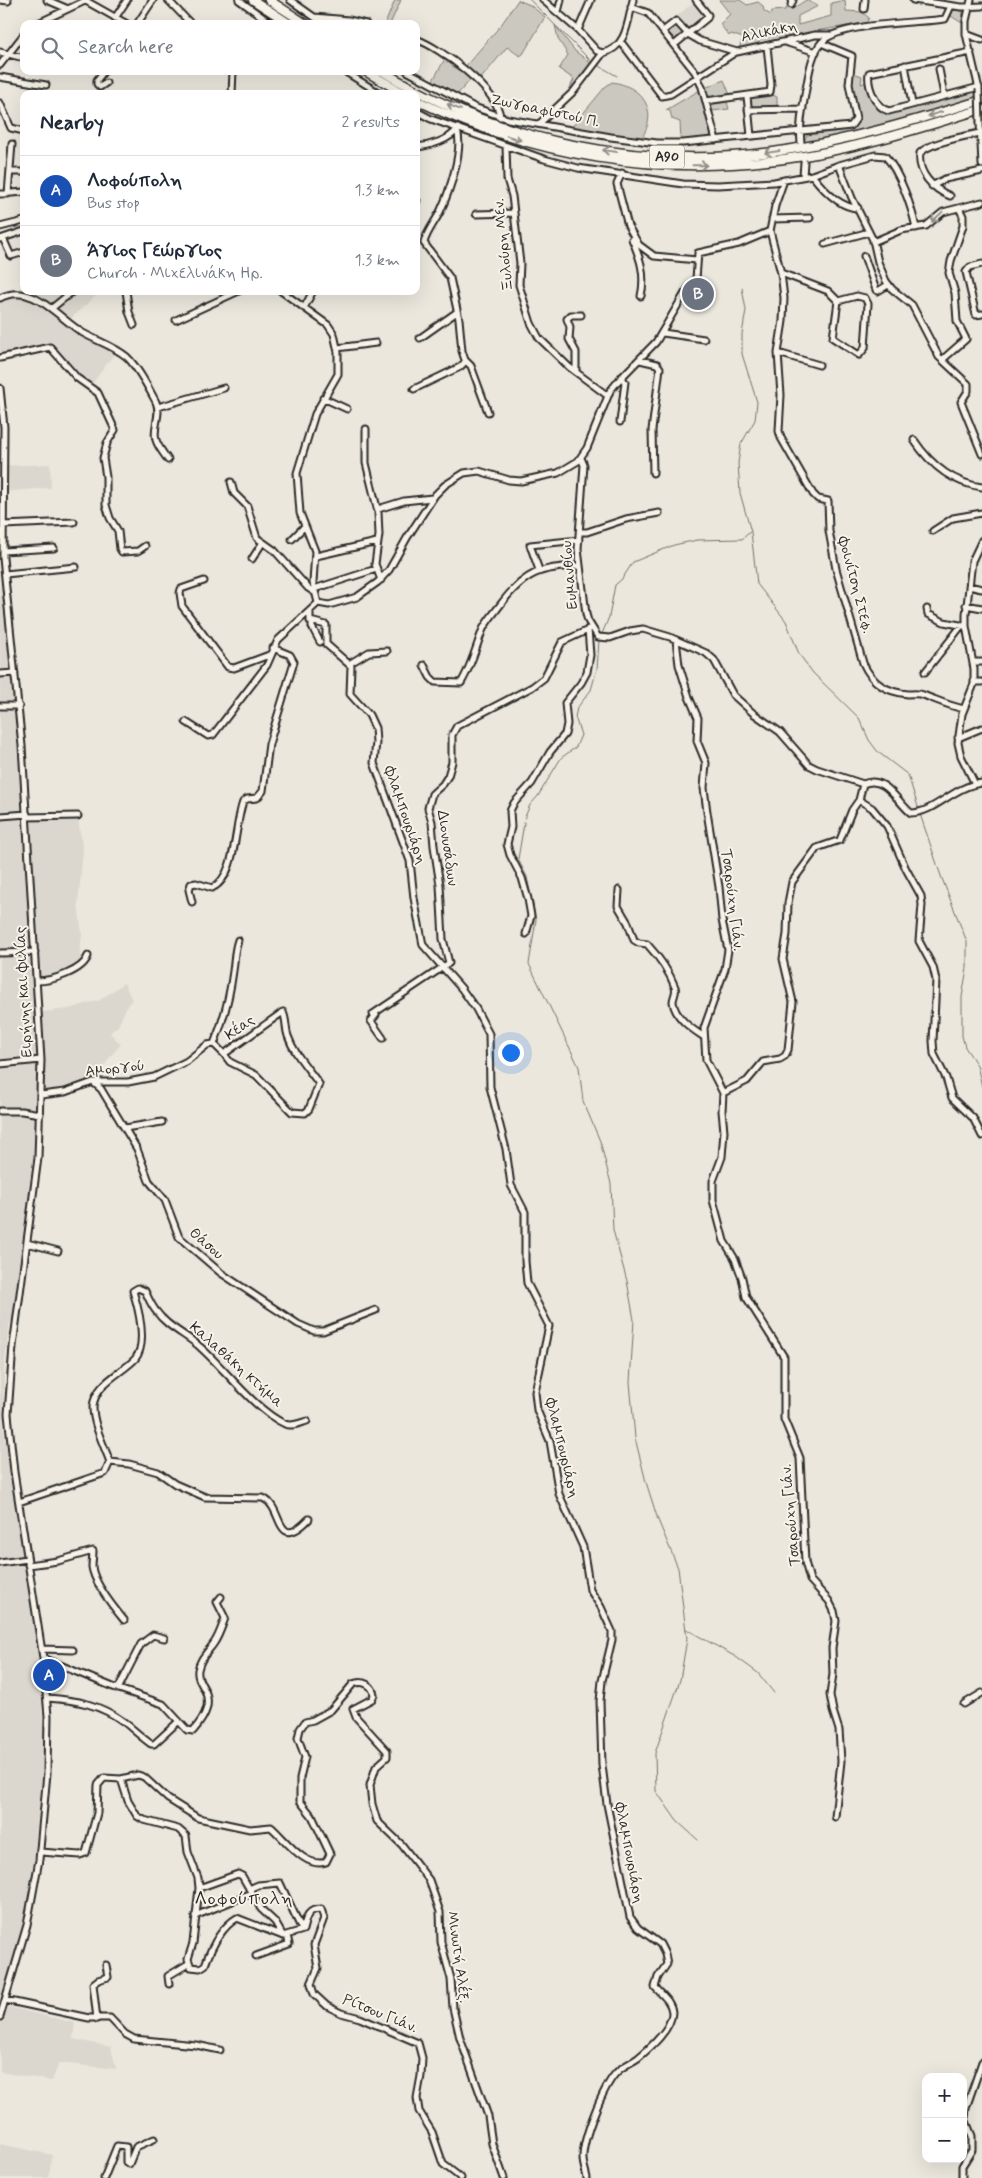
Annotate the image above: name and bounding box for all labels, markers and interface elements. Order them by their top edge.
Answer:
street label: Αλικάκη [739,16,799,48]
search box [20,20,420,75]
icon: search [38,34,66,62]
text: Search here [78,35,174,60]
street label: Ζωγραφιστού Π. [489,90,601,132]
one-way arrow [447,102,462,112]
text: Nearby [40,109,104,137]
one-way arrow [928,109,944,119]
text: 2 results [342,112,400,133]
one-way arrow [506,134,522,144]
one-way arrow [602,146,618,156]
road number: Α90 [650,146,684,168]
one-way arrow [764,147,780,157]
one-way arrow [691,160,707,170]
text: Λοφούπολη [87,168,182,193]
text: A [51,180,61,201]
text: 1.3 km [355,180,400,201]
text: Bus stop [87,193,140,214]
street label: Ξυλούρη Μεν. [489,198,519,292]
one-way arrow [931,211,944,223]
text: Άγιος Γεώργιος [87,238,222,263]
text: B [51,250,61,271]
text: 1.3 km [355,250,400,271]
text: Church · Μιχελινάκη Ηρ. [87,263,263,284]
pin: B [682,275,714,313]
street label: Φοινίτση Στεφ. [832,533,878,636]
street label: Ευμανθίου [557,540,583,610]
street label: Φλαμπουριάρη [379,762,431,867]
street label: Διονυσάδων [432,809,462,888]
street label: Τσαρούχη Γιάν. [716,848,748,952]
street label: Ειρήνης και Φιλίας [11,926,37,1058]
street label: Κέας [221,1010,259,1045]
your location [498,1040,524,1066]
street label: Αμοργού [84,1056,146,1082]
street label: Θάσου [184,1223,228,1265]
street label: Καλαθάκη κτήμα [185,1318,287,1413]
street label: Φλαμπουριάρη [540,1395,584,1500]
street label: Τσαρούχη Γιάν. [777,1463,805,1567]
pin: A [33,1656,65,1694]
street label: Φλαμπουριάρη [609,1800,649,1905]
district label: Λοφούπολη [194,1887,294,1911]
street label: Μινωτή Αλέξ. [442,1910,474,2004]
street label: Ρίτσου Γιάν. [340,1990,420,2038]
map controls [922,2073,967,2163]
button: + [922,2073,967,2118]
button: − [922,2118,967,2163]

